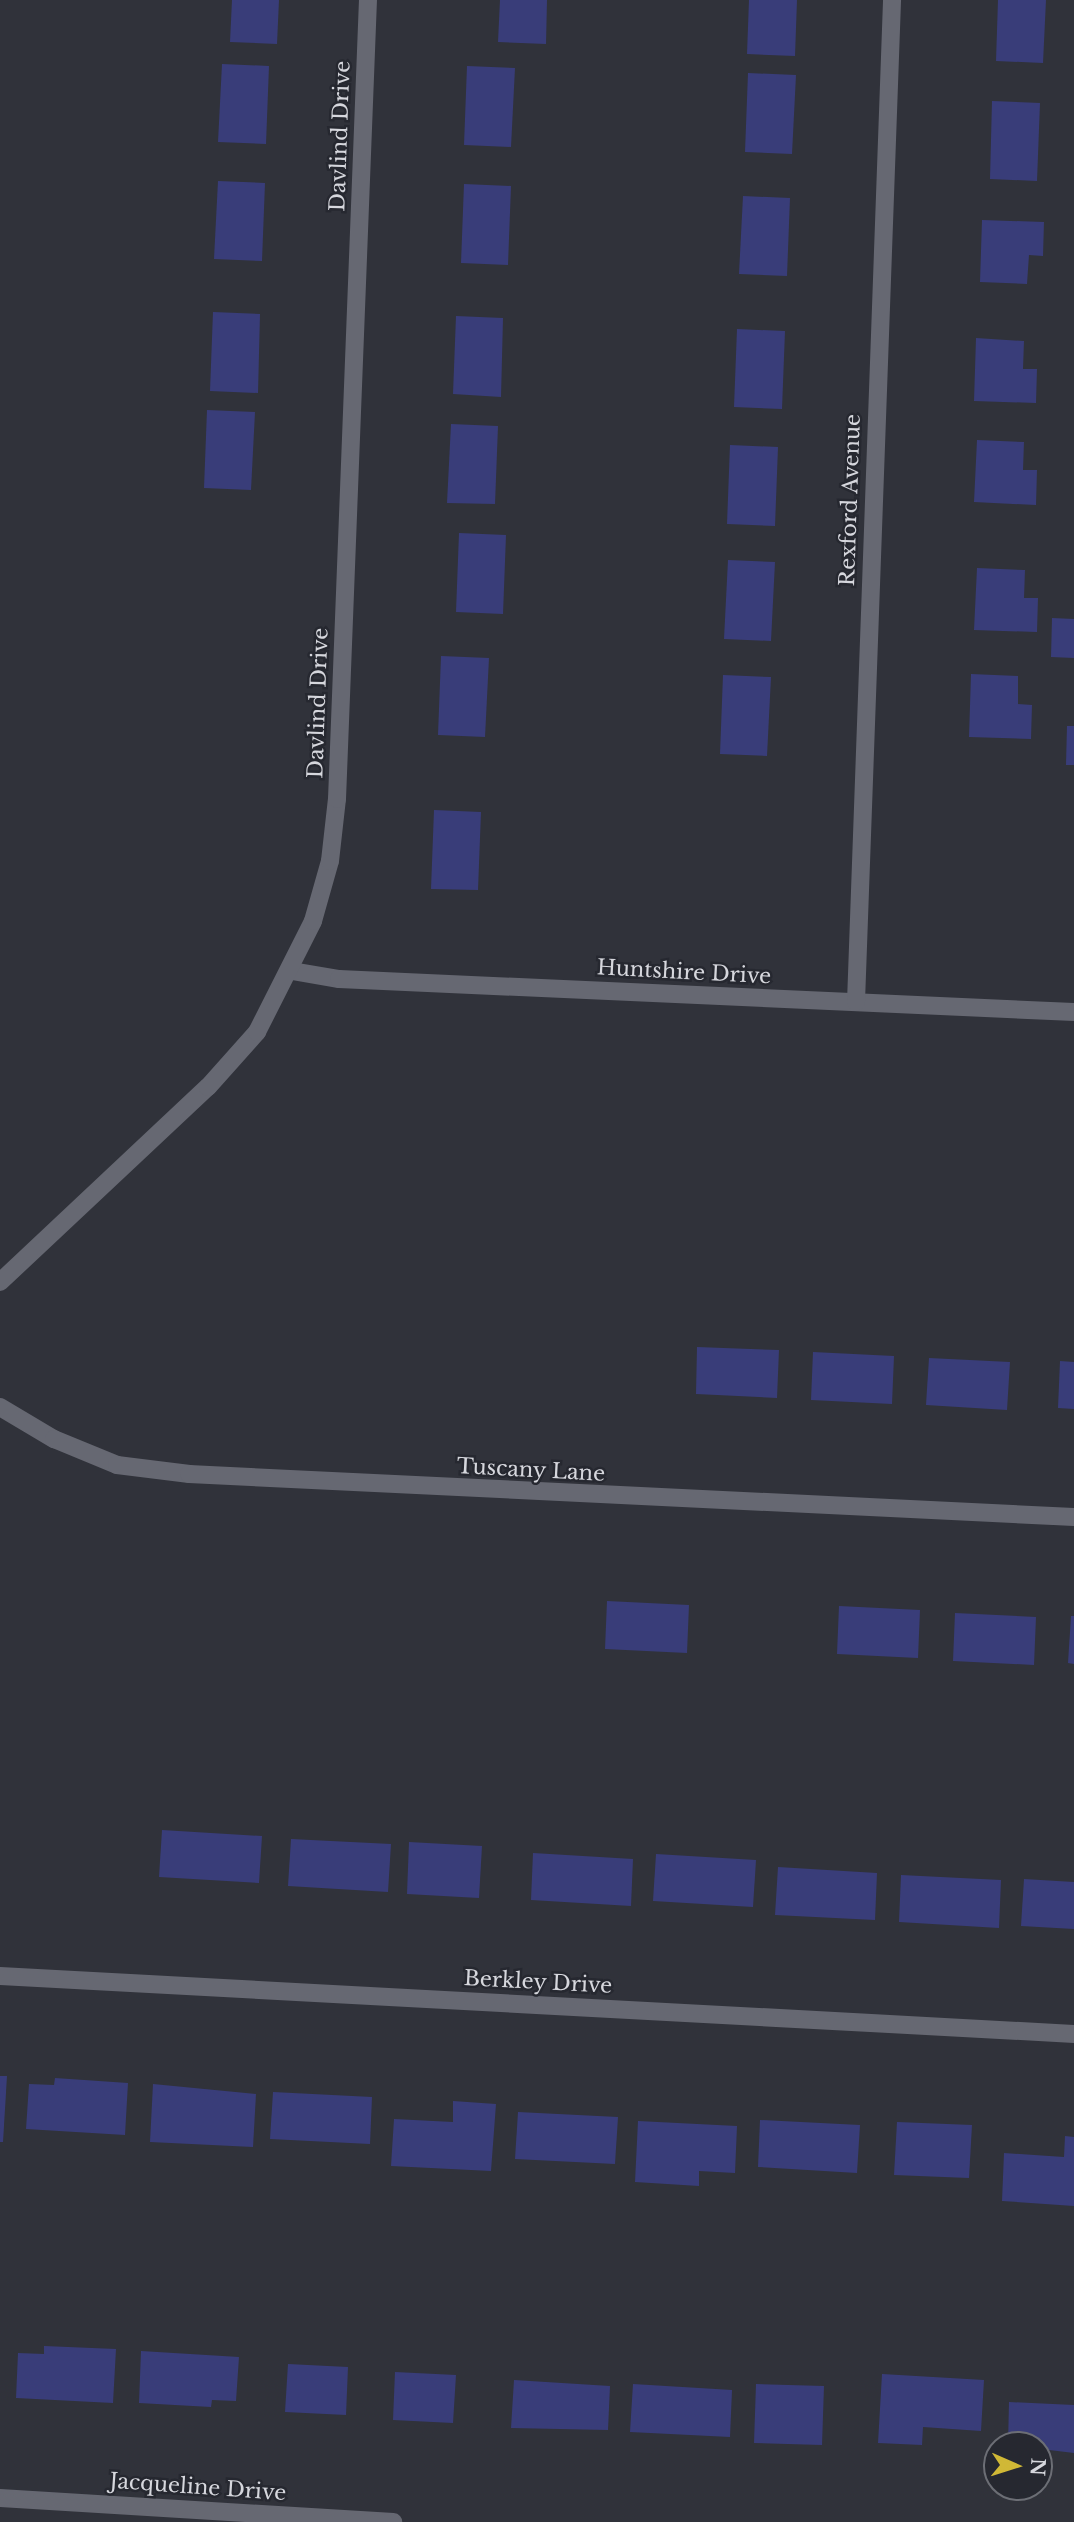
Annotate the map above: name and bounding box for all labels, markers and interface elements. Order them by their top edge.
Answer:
street label: Davlind Drive [325,60,355,212]
street label: Rexford Avenue [834,413,866,587]
street label: Davlind Drive [303,627,333,779]
street label: Huntshire Drive [596,955,772,989]
street label: Tuscany Lane [456,1454,606,1486]
street label: Berkley Drive [463,1966,613,1998]
north arrow [983,2431,1053,2501]
text: N [1026,2457,1049,2477]
street label: Jacqueline Drive [109,2468,287,2506]

